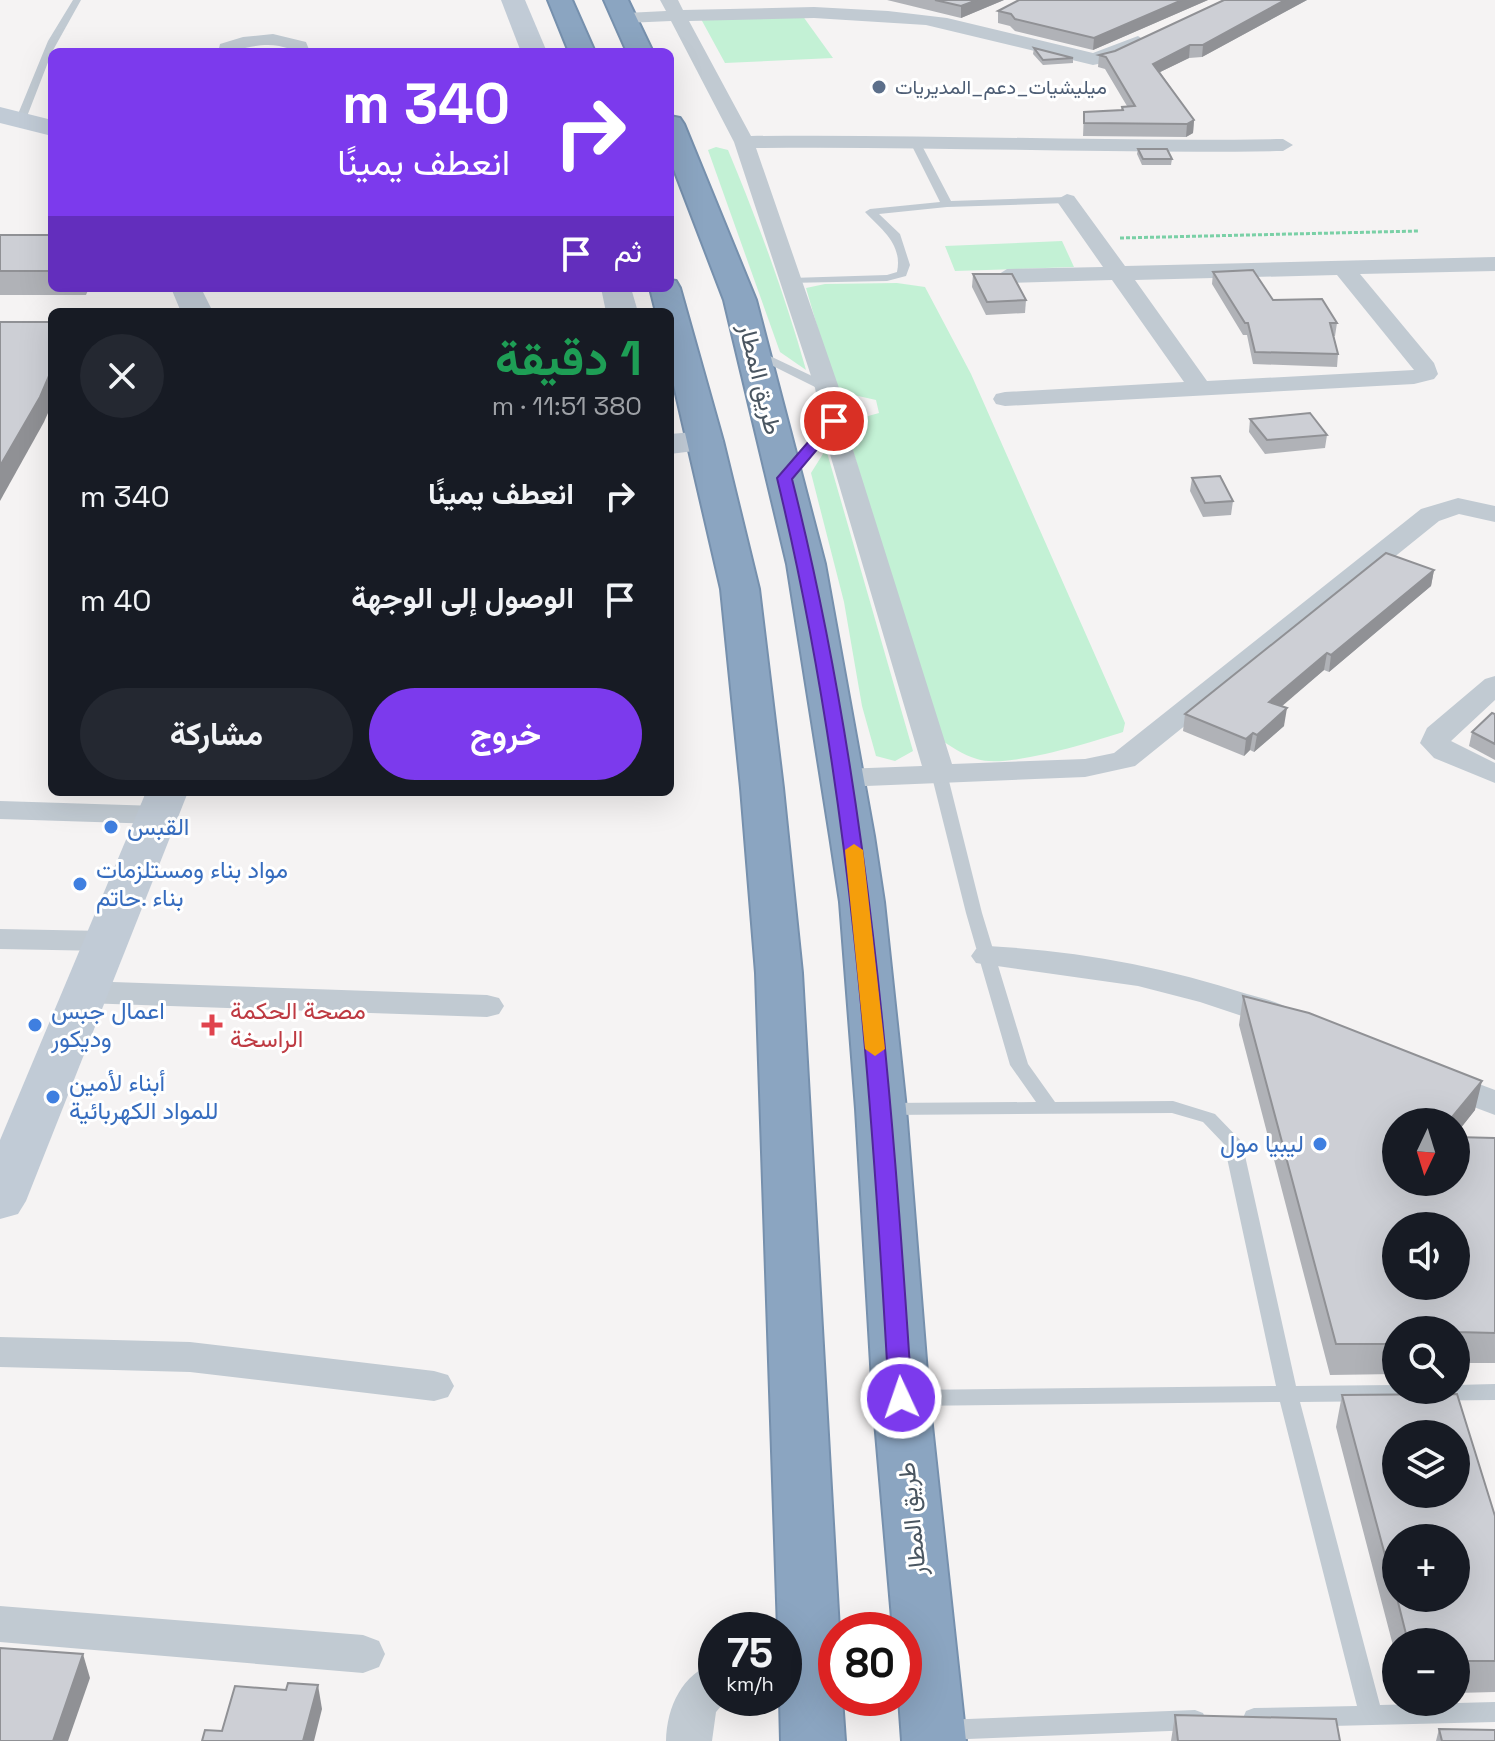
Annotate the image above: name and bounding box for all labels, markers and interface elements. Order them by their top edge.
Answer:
text: 340 m [342,68,510,139]
place label: ميليشيات_دعم_المديريات [895,74,1107,100]
marker: ميليشيات_دعم_المديريات [870,78,888,96]
icon: right [538,80,642,184]
text: انعطف يمينًا [337,140,510,186]
icon: arrive [554,232,598,276]
text: ثم [614,232,642,271]
street label: طريق المطار [731,319,789,438]
text: 1 دقيقة [495,328,642,389]
button: close [80,334,164,418]
pin [800,387,868,455]
text: 380 m · 11:51 [492,389,642,423]
icon: arrive [812,399,856,443]
text: انعطف يمينًا [428,474,574,513]
icon: right [598,474,642,518]
text: 340 m [80,477,170,516]
text: الوصول إلى الوجهة [351,578,574,617]
icon: arrive [598,578,642,622]
text: 40 m [80,581,152,620]
button: مشاركة [80,688,353,780]
button: خروج [369,688,642,780]
place label: القبس [127,811,189,842]
marker: القبس [102,818,120,836]
place label: مواد بناء ومستلزمات بناء .حاتم [96,854,288,914]
marker: مواد بناء ومستلزمات بناء .حاتم [71,875,89,893]
place label: اعمال جبس وديكور [50,995,165,1054]
place label: مصحة الحكمة الراسخة [230,995,366,1054]
marker: مصحة الحكمة الراسخة [201,1014,223,1036]
marker: اعمال جبس وديكور [26,1016,44,1034]
place label: أبناء لأمين للمواد الكهربائية [69,1067,218,1126]
marker: أبناء لأمين للمواد الكهربائية [44,1088,62,1106]
north arrow [1382,1108,1470,1196]
map controls [1382,1108,1470,1716]
place label: ليبيا مول [1220,1128,1304,1159]
marker: ليبيا مول [1311,1135,1329,1153]
button: sound [1382,1212,1470,1300]
button: search [1382,1316,1470,1404]
position arrow [859,1356,943,1440]
button: layers [1382,1420,1470,1508]
street label: طريق المطار [890,1461,933,1578]
button: + [1382,1524,1470,1612]
speed limit sign: 80 [818,1612,922,1716]
text: 75 [727,1628,773,1679]
button: − [1382,1628,1470,1716]
text: km/h [726,1671,774,1697]

